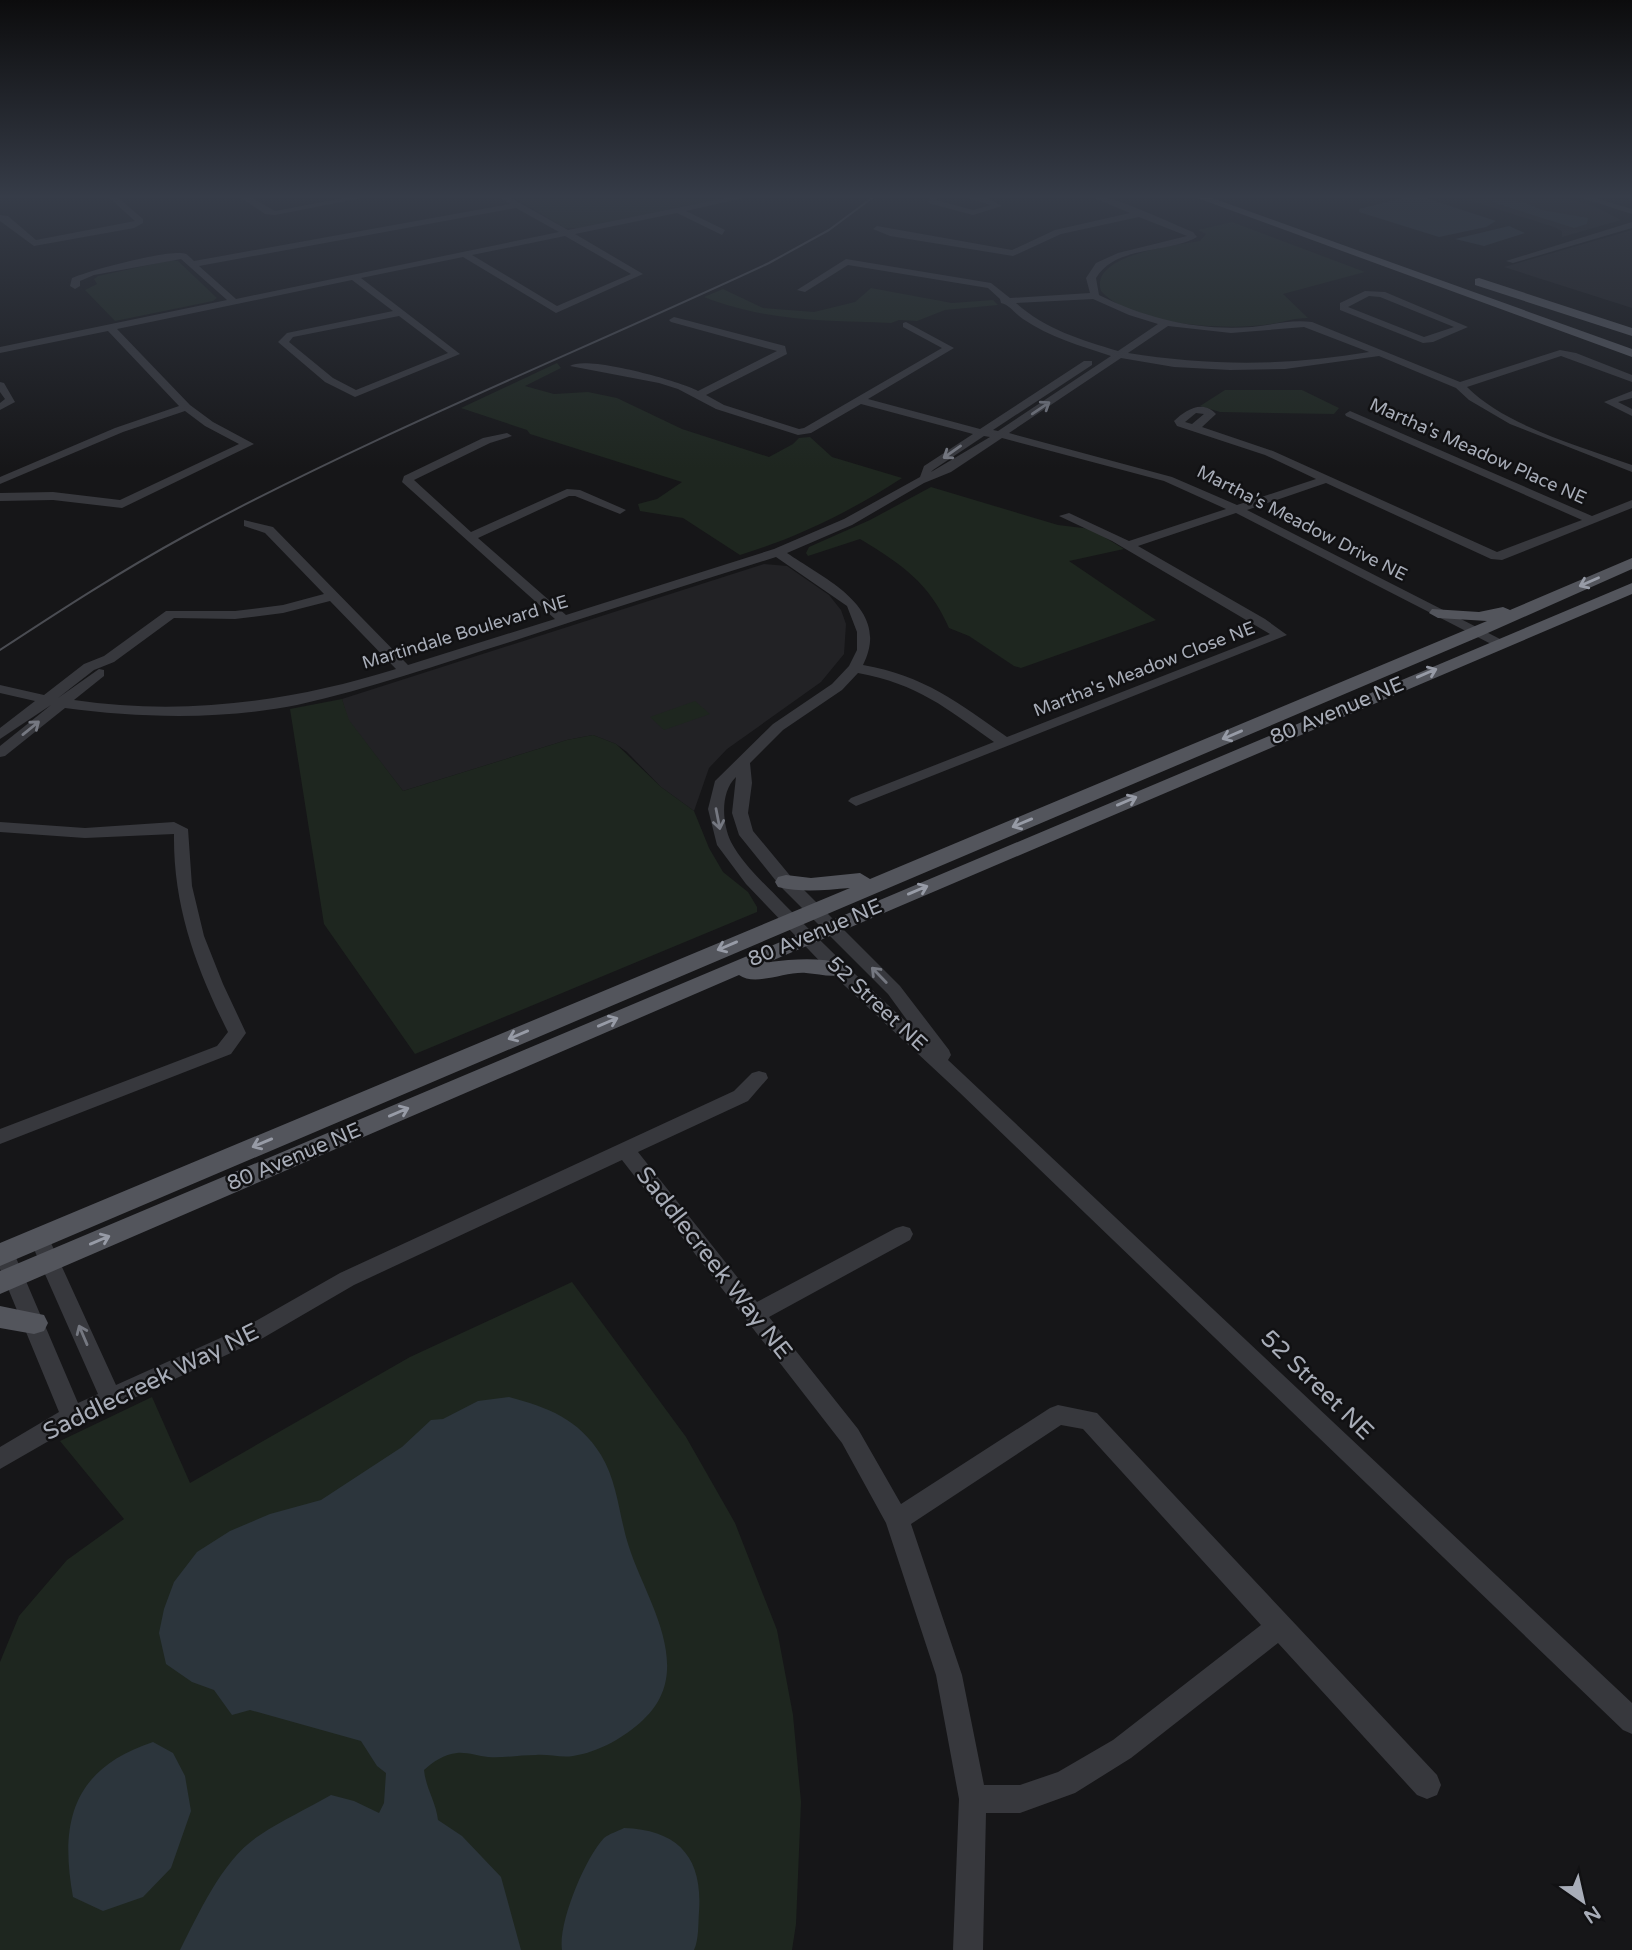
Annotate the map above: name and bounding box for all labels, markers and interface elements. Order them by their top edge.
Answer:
street label: Martha's Meadow Place NE [1366,393,1590,509]
one-way arrow [1031,401,1050,416]
one-way arrow [943,445,962,459]
street label: Martha's Meadow Drive NE [1193,460,1411,586]
one-way arrow [1579,576,1600,589]
street label: Martindale Boulevard NE [359,590,571,674]
street label: Martha's Meadow Close NE [1030,617,1258,721]
one-way arrow [1415,666,1437,679]
street label: 80 Avenue NE [1266,672,1408,750]
one-way arrow [21,720,39,736]
one-way arrow [1221,729,1243,742]
one-way arrow [1116,793,1137,806]
one-way arrow [712,807,725,830]
one-way arrow [1012,817,1033,830]
one-way arrow [906,883,928,896]
street label: 80 Avenue NE [744,894,886,972]
one-way arrow [717,940,738,953]
street label: 52 Street NE [822,951,932,1057]
one-way arrow [871,966,888,983]
one-way arrow [597,1015,618,1028]
one-way arrow [507,1029,529,1042]
one-way arrow [388,1104,409,1117]
street label: 80 Avenue NE [223,1118,365,1196]
one-way arrow [252,1137,274,1150]
street label: Saddlecreek Way NE [630,1161,798,1365]
one-way arrow [89,1233,110,1246]
street label: Saddlecreek Way NE [38,1317,264,1447]
street label: 52 Street NE [1254,1324,1380,1446]
one-way arrow [76,1325,89,1347]
north arrow [1548,1866,1618,1936]
text: N [1579,1901,1604,1928]

